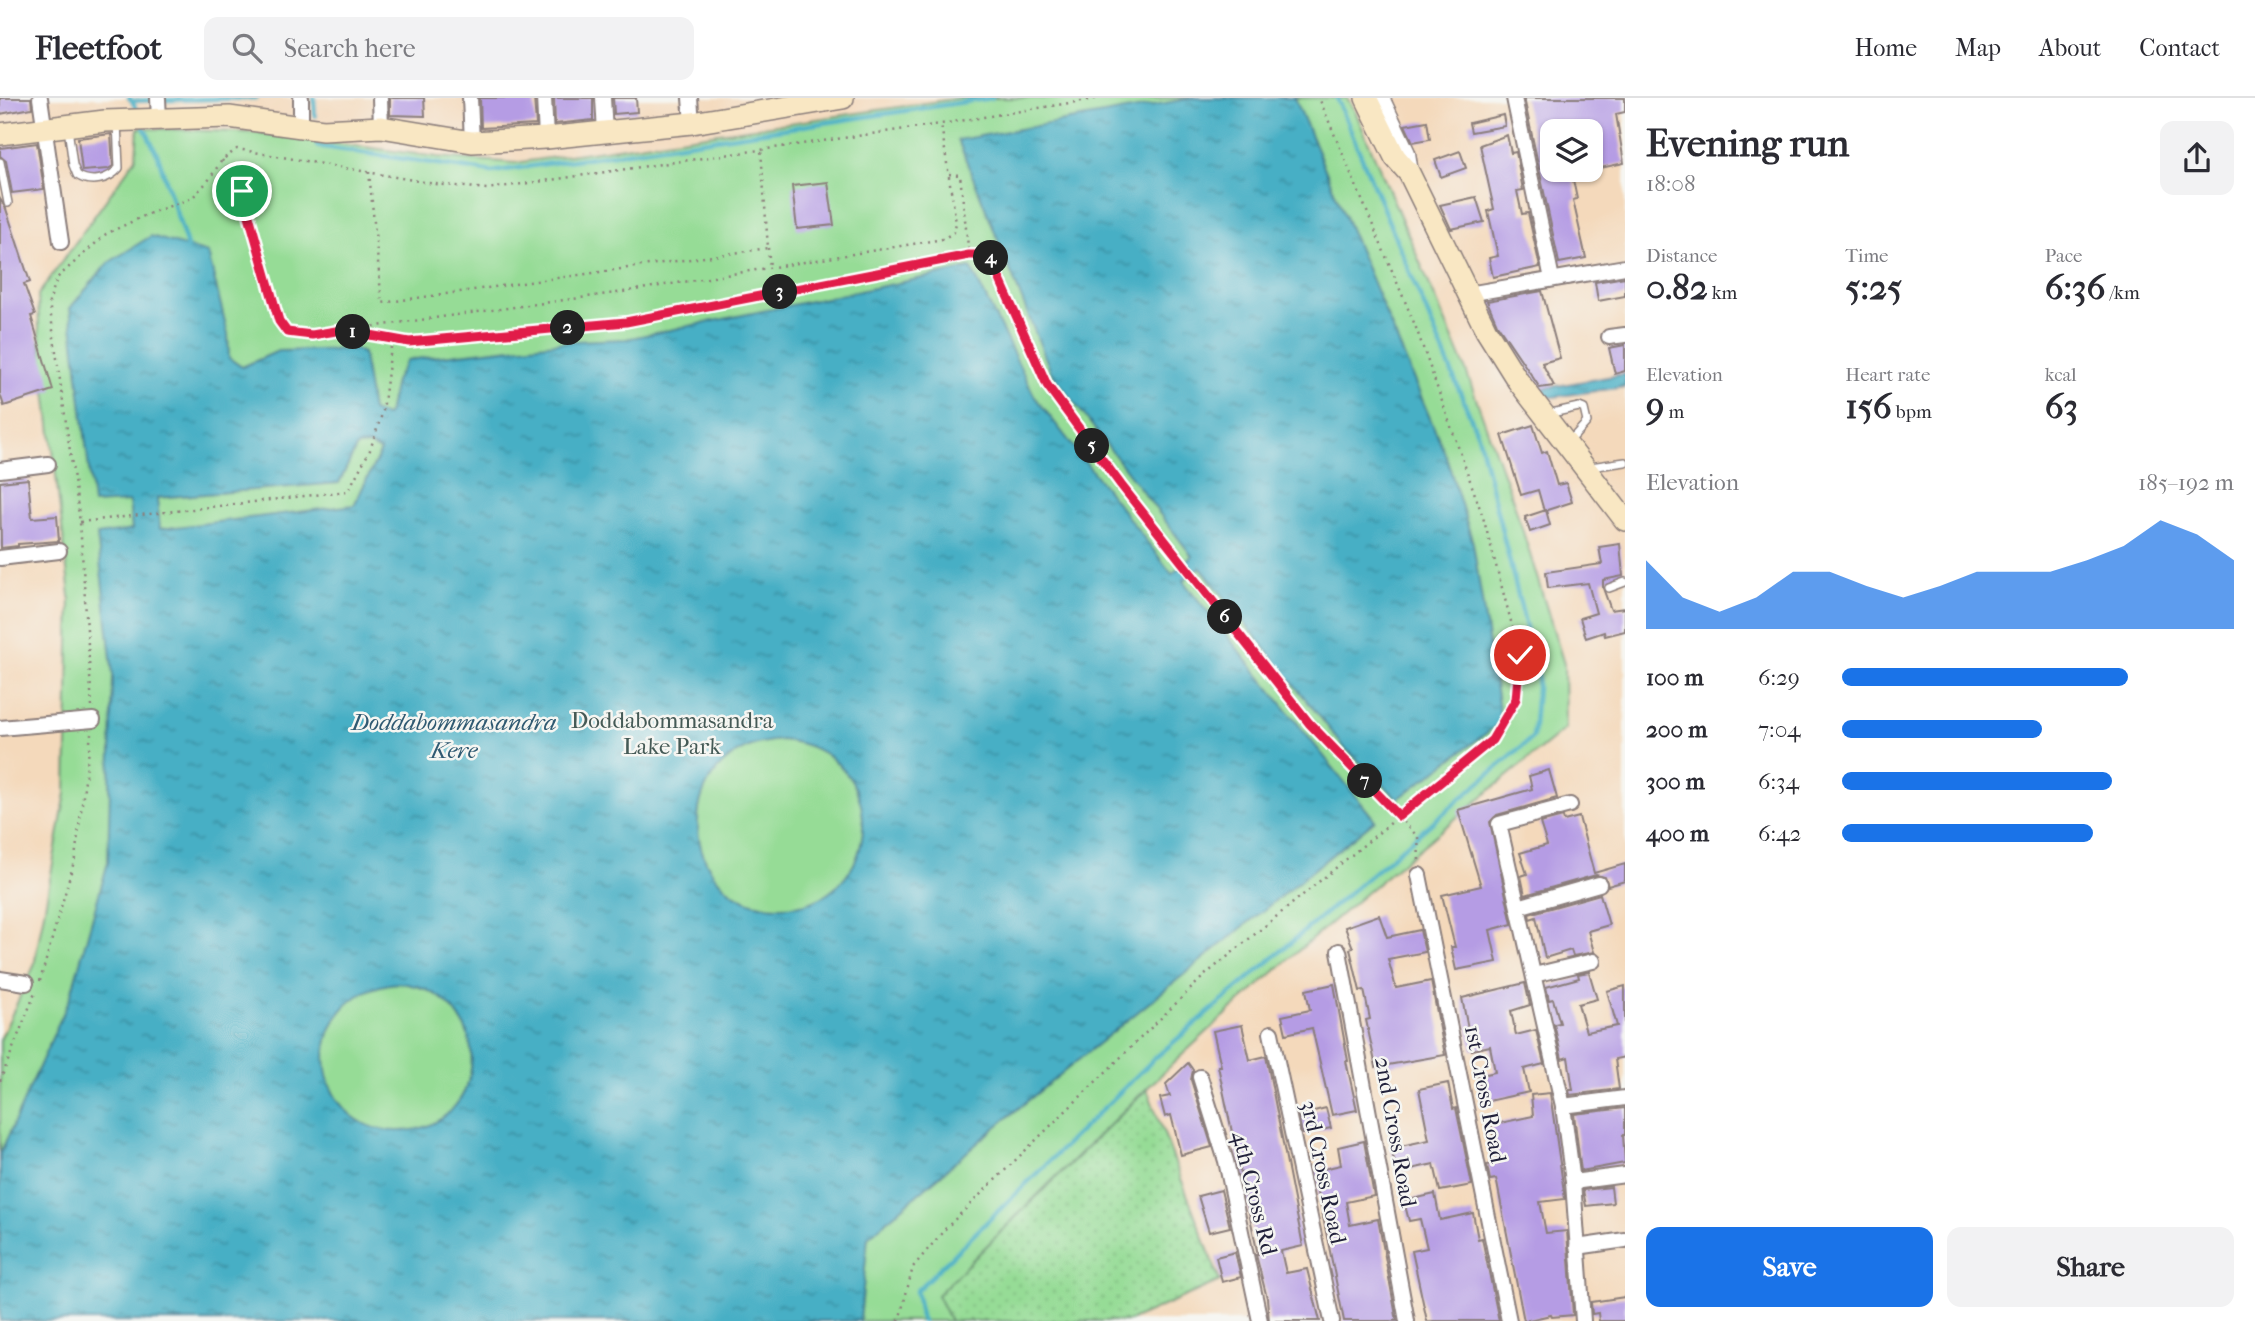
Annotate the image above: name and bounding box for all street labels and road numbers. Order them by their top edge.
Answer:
street label: 1st Cross Road [1459,1023,1512,1166]
street label: 2nd Cross Road [1369,1055,1422,1210]
street label: 3rd Cross Road [1295,1098,1352,1247]
street label: 4th Cross Rd [1226,1128,1283,1259]

